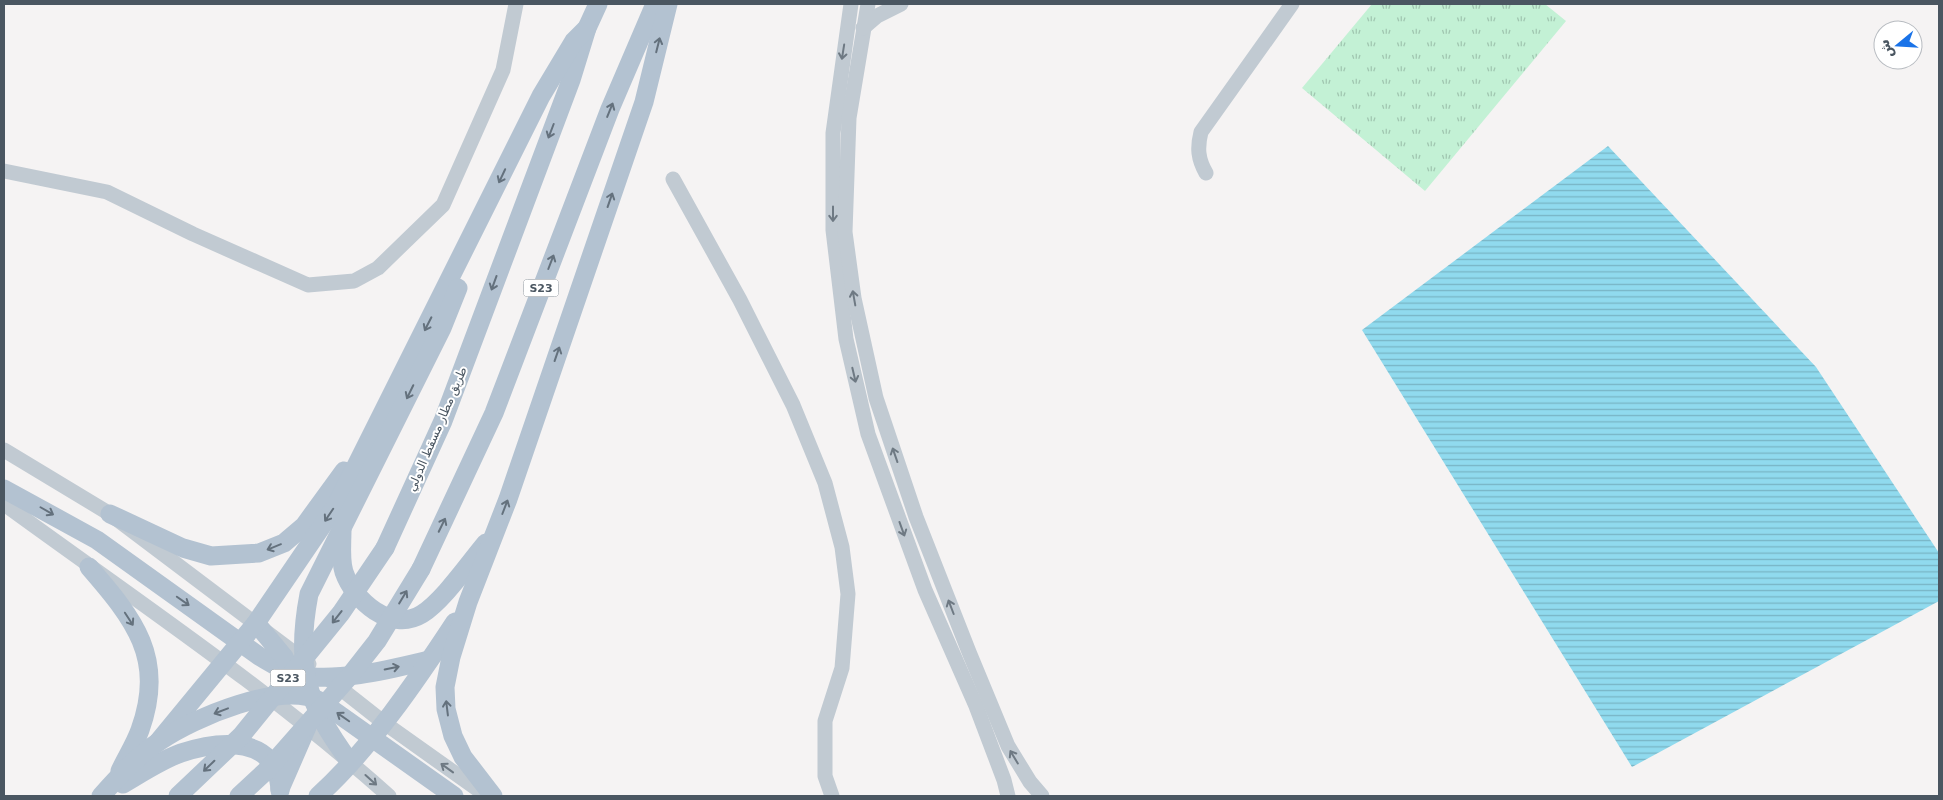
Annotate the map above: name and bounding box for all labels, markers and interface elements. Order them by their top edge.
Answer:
north arrow [1873,20,1923,70]
one-way arrow [654,37,663,53]
text: ش [1875,37,1896,61]
one-way arrow [838,43,848,59]
one-way arrow [606,103,615,118]
one-way arrow [545,123,555,138]
one-way arrow [496,168,506,183]
one-way arrow [606,193,615,208]
one-way arrow [828,205,838,221]
one-way arrow [547,255,557,270]
one-way arrow [489,275,498,291]
road number: S23 [524,280,558,296]
one-way arrow [849,290,859,306]
one-way arrow [423,316,432,331]
one-way arrow [553,346,562,362]
street label: طريق مطار مسقط الدولي [404,365,471,494]
one-way arrow [850,366,859,382]
one-way arrow [405,385,415,400]
one-way arrow [890,447,899,463]
one-way arrow [500,500,510,515]
one-way arrow [39,507,54,517]
one-way arrow [324,508,334,522]
one-way arrow [438,518,447,533]
one-way arrow [898,521,907,537]
one-way arrow [266,543,281,552]
one-way arrow [399,591,409,605]
one-way arrow [175,596,189,606]
one-way arrow [946,600,955,615]
one-way arrow [332,610,343,623]
one-way arrow [125,612,135,626]
one-way arrow [383,663,399,673]
road number: S23 [270,670,306,686]
one-way arrow [442,700,452,716]
one-way arrow [214,707,229,716]
one-way arrow [336,712,350,722]
one-way arrow [1009,750,1019,764]
one-way arrow [203,760,215,772]
one-way arrow [440,763,454,773]
one-way arrow [365,774,378,786]

